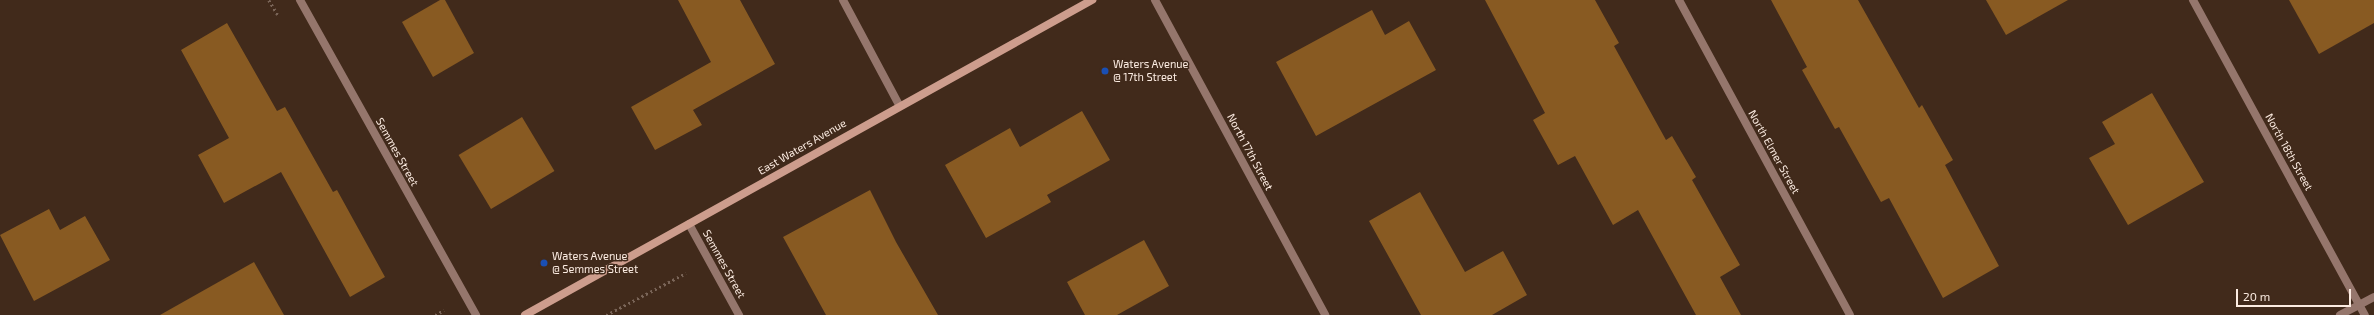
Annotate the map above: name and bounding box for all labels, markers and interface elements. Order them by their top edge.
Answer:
place label: Waters Avenue @ 17th Street [1113,58,1189,84]
marker: Waters Avenue @ 17th Street [1100,66,1110,76]
street label: North Elmer Street [1745,108,1803,196]
street label: North 17th Street [1224,111,1276,193]
street label: North 18th Street [2262,111,2316,193]
street label: Semmes Street [373,116,421,188]
street label: East Waters Avenue [755,116,849,178]
street label: Semmes Street [700,228,748,300]
place label: Waters Avenue @ Semmes Street [552,250,638,276]
marker: Waters Avenue @ Semmes Street [539,258,549,268]
scale bar [2238,281,2353,307]
text: 20 m [2243,289,2270,303]

